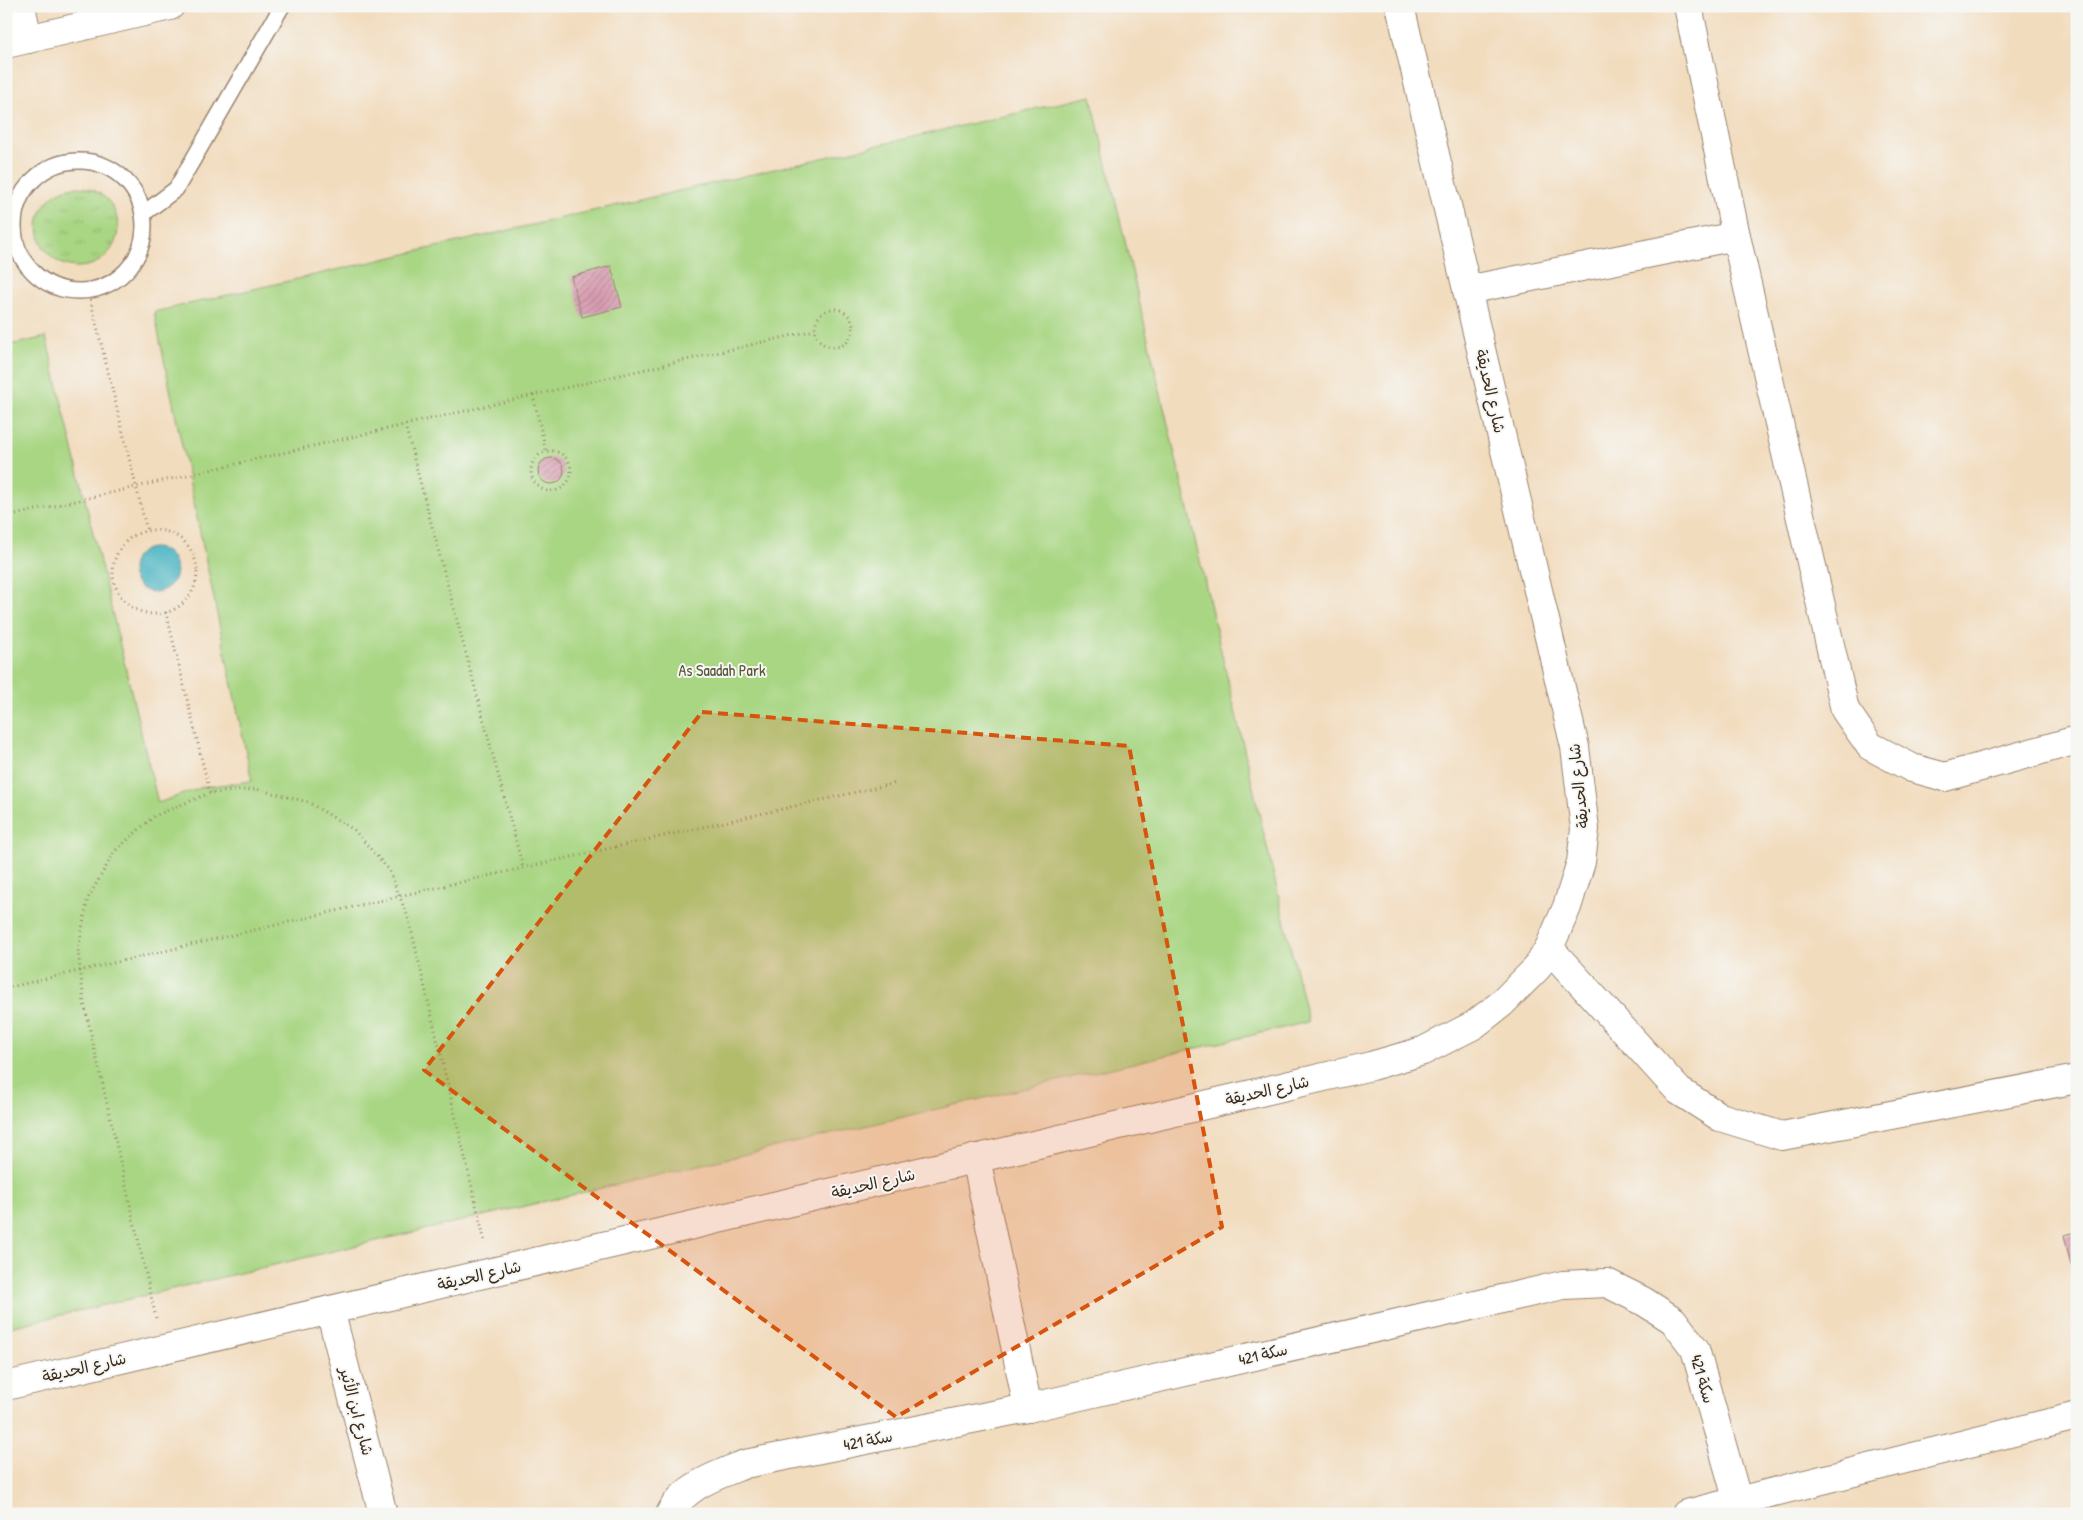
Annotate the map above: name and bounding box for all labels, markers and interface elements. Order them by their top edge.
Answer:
street label: شارع الحديقة [1470,347,1511,435]
park label: As Saadah Park [678,659,766,681]
street label: شارع الحديقة [1563,742,1594,830]
street label: شارع الحديقة [1223,1070,1311,1111]
street label: شارع الحديقة [829,1163,917,1204]
street label: شارع الحديقة [435,1255,523,1296]
street label: سكة 421 [1236,1338,1290,1370]
street label: شارع الحديقة [40,1347,128,1388]
street label: سكة 421 [1686,1352,1720,1406]
street label: شارع ابن الأثير [333,1362,379,1458]
street label: سكة 421 [842,1424,894,1456]

